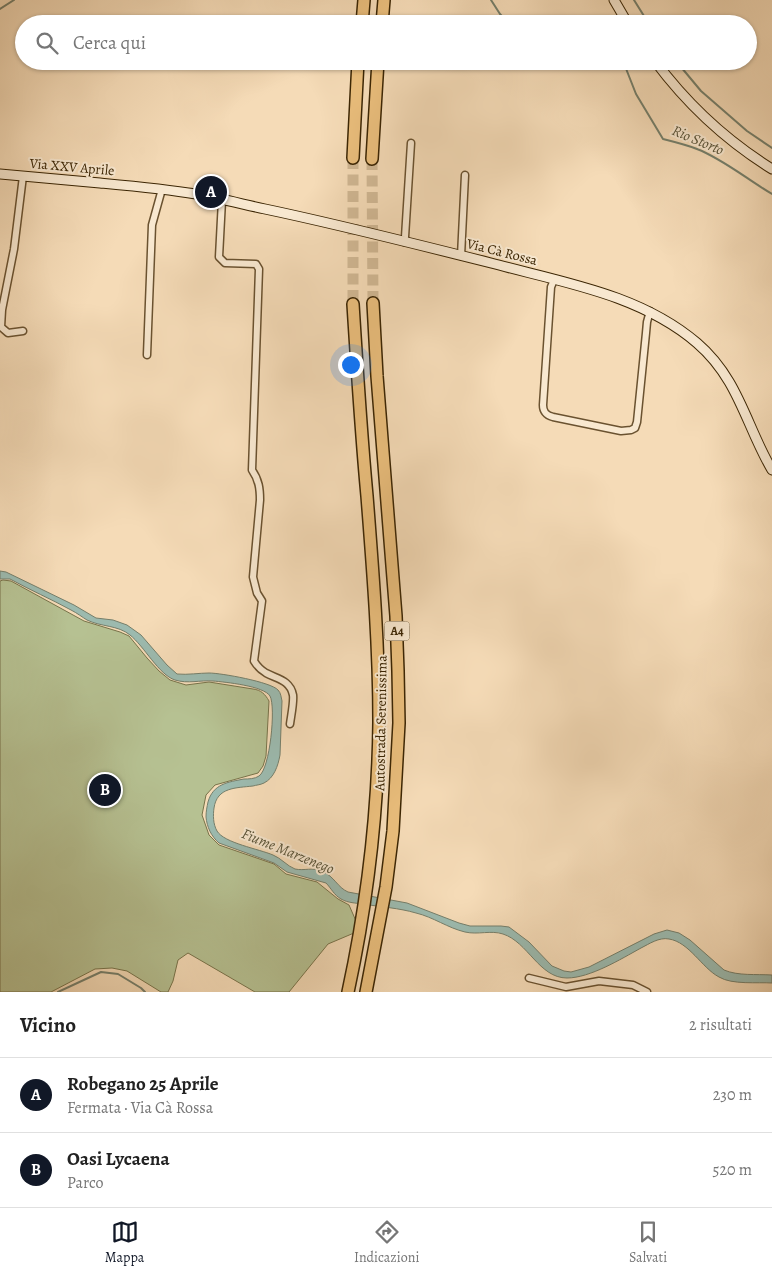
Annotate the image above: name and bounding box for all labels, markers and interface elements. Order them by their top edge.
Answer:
search box [15,15,757,70]
icon: search [33,29,61,57]
text: Cerca qui [73,30,146,56]
water label: Rio Storto [669,120,727,160]
street label: Via XXV Aprile [28,154,115,180]
pin: A [195,173,227,211]
street label: Via Cà Rossa [464,234,540,270]
your location [338,352,364,378]
road number: A4 [384,622,410,640]
street label: Autostrada Serenissima [370,654,392,792]
pin: B [89,771,121,809]
water label: Fiume Marzenego [239,823,337,879]
text: Vicino [20,1011,76,1039]
text: 2 risultati [689,1014,752,1036]
text: Robegano 25 Aprile [67,1071,219,1097]
text: A [31,1084,41,1106]
text: 230 m [713,1084,752,1106]
text: Fermata · Via Cà Rossa [67,1097,213,1119]
text: Oasi Lycaena [67,1146,170,1172]
text: B [31,1159,41,1181]
text: 520 m [713,1159,752,1181]
text: Parco [67,1172,103,1194]
tab: Mappa [105,1218,144,1267]
tab: Indicazioni [354,1218,419,1267]
tab: Salvati [629,1218,667,1267]

